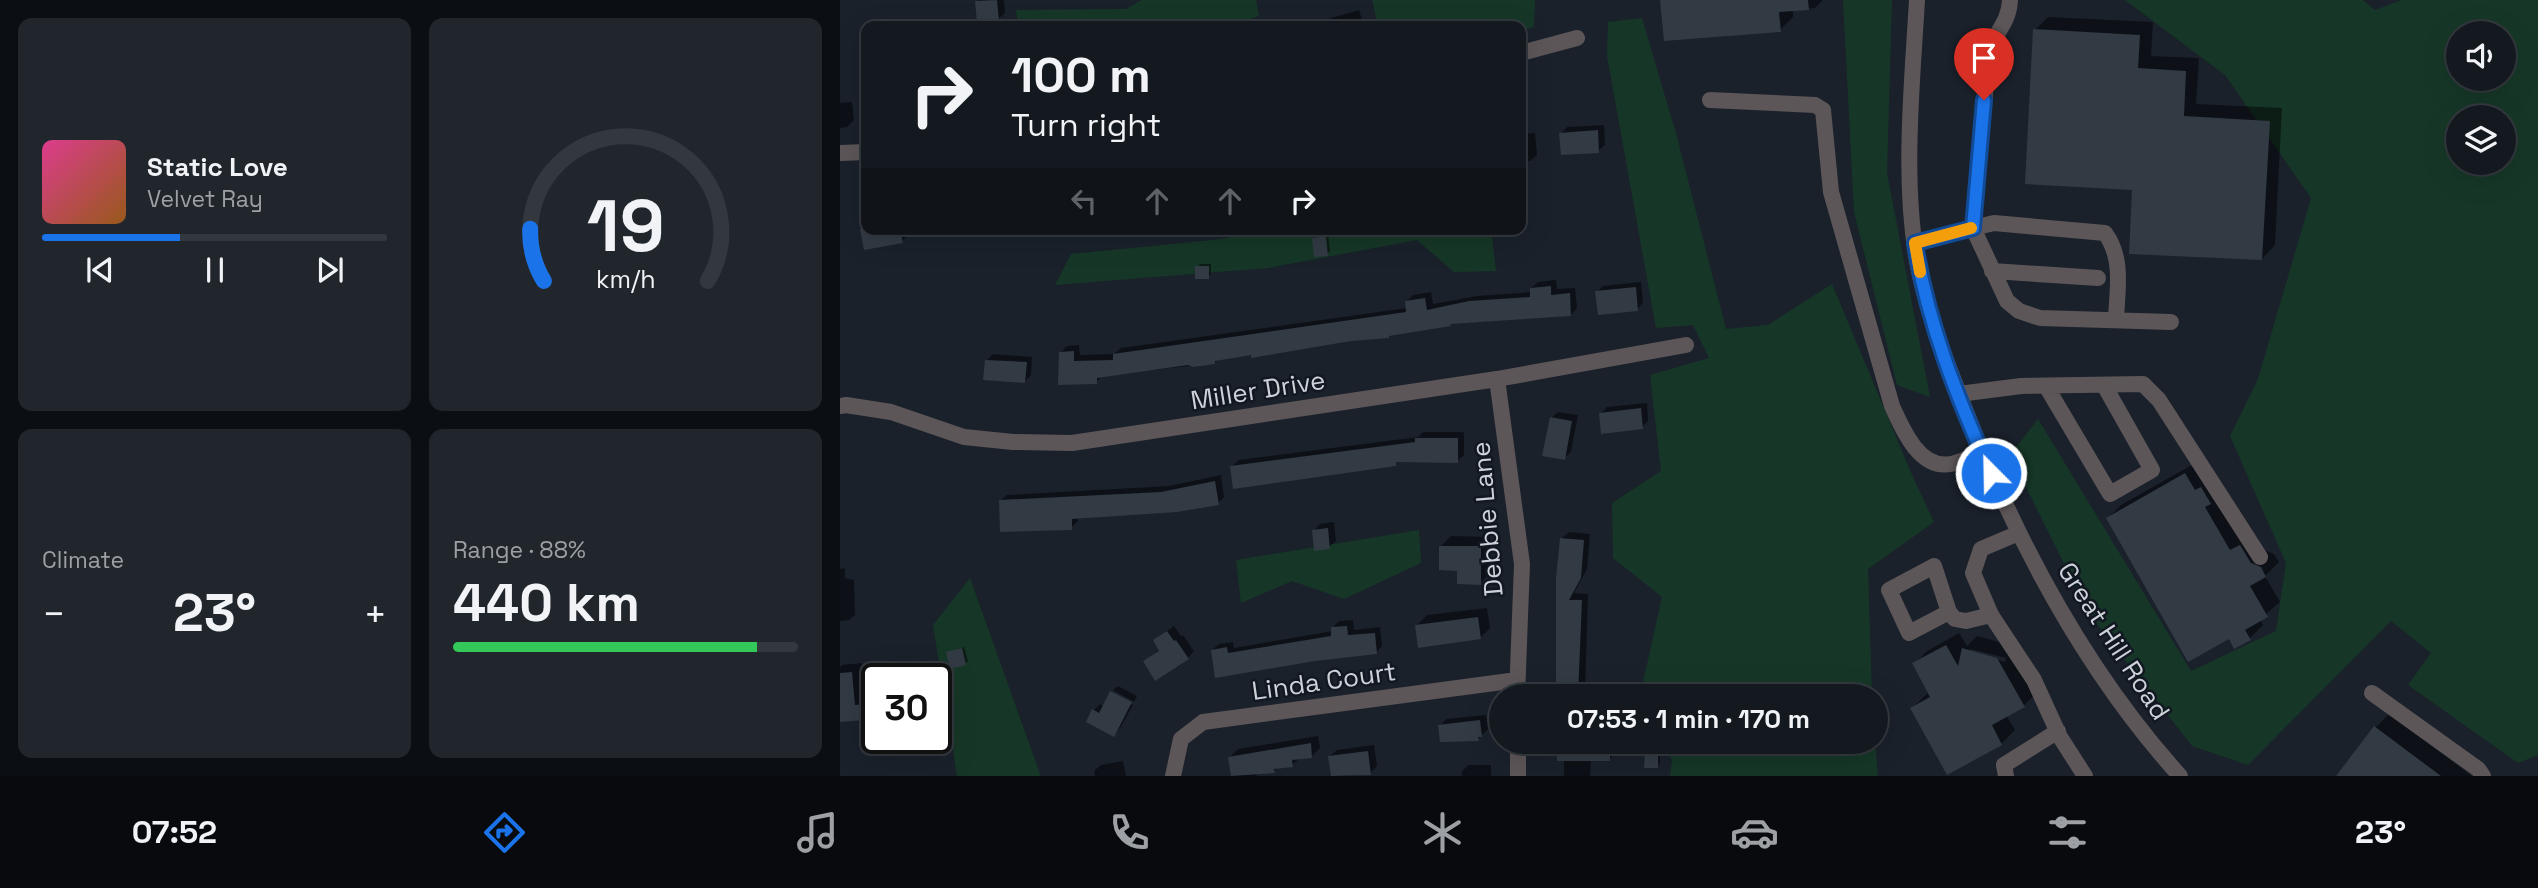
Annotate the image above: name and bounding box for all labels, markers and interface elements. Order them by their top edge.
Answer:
map controls [2446,21,2516,175]
button: sound [2446,21,2516,91]
pin [1954,28,2014,100]
icon: arrive [1965,39,2003,77]
text: 100 m [1011,44,1151,106]
icon: right [896,49,987,140]
text: Turn right [1011,105,1161,145]
button: layers [2446,105,2516,175]
text: Static Love [147,150,288,184]
text: 19 [587,179,664,272]
icon: left [1065,182,1103,220]
icon: ahead [1138,182,1176,220]
icon: ahead [1211,182,1249,220]
icon: right [1284,182,1322,220]
text: Velvet Ray [147,184,263,214]
icon: previous [81,251,119,289]
icon: pause [196,251,234,289]
icon: next [311,251,349,289]
text: km/h [596,263,655,295]
street label: Miller Drive [1188,363,1328,417]
position arrow [1954,436,2028,510]
street label: Debbie Lane [1463,440,1511,598]
text: Range · 88% [453,535,586,565]
text: Climate [42,545,124,575]
street label: Great Hill Road [2050,556,2178,726]
text: 440 km [453,570,640,636]
text: 23° [173,580,256,646]
text: − [42,590,66,638]
text: + [363,590,387,638]
street label: Linda Court [1250,654,1398,708]
speed limit sign: 30 [861,663,952,754]
text: 07:53 · 1 min · 170 m [1567,702,1810,736]
icon: directions [480,808,529,857]
icon: music [793,808,842,857]
icon: phone [1105,808,1154,857]
icon: climate [1418,808,1467,857]
icon: car [1730,808,1779,857]
icon: filters [2043,808,2092,857]
text: 07:52 [132,812,217,852]
text: 23° [2355,812,2406,852]

